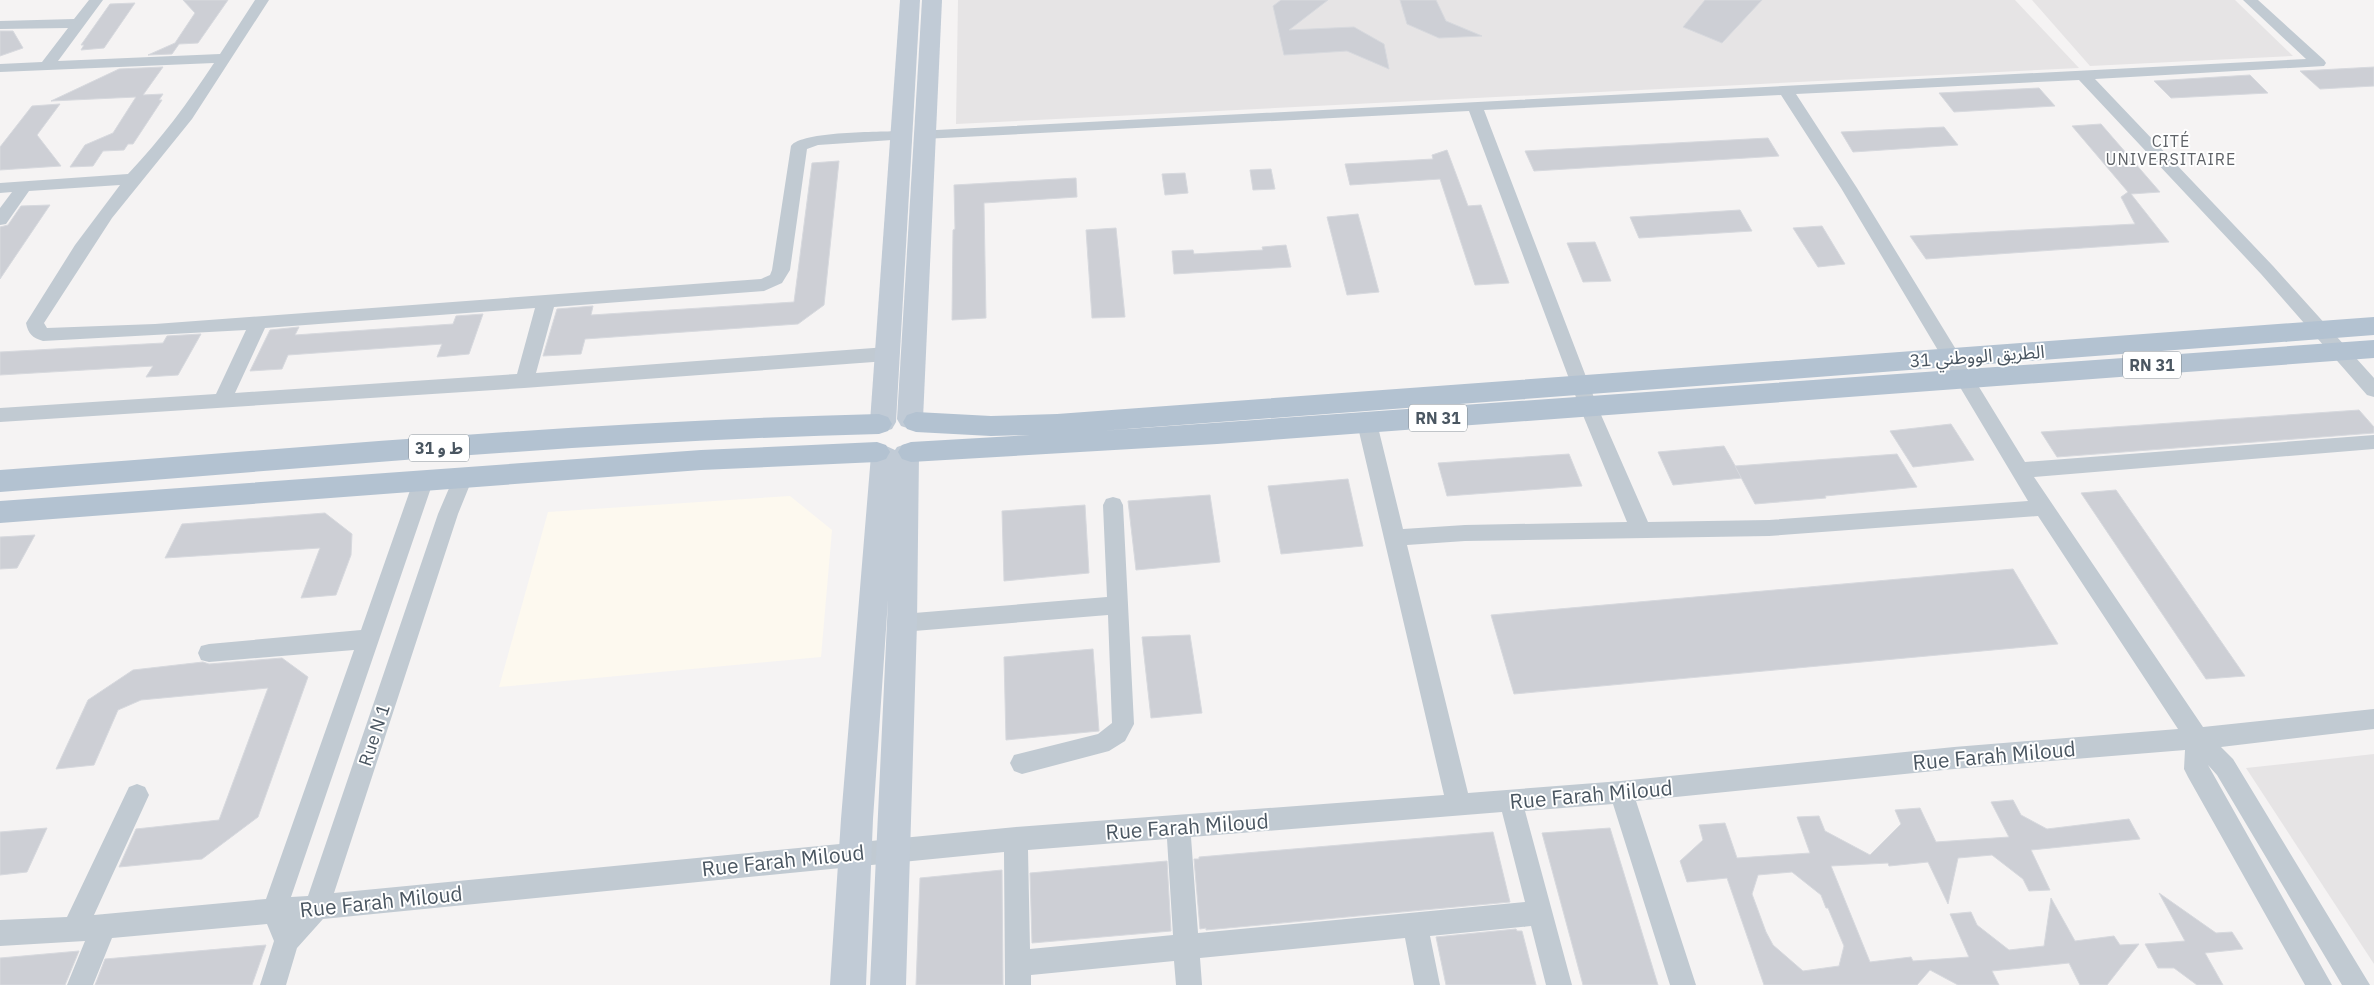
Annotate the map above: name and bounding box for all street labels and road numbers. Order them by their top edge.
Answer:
street label: الطريق الووطني 31 [1909,340,2046,374]
road number: RN 31 [2123,352,2181,378]
road number: RN 31 [1409,404,1467,432]
road number: ط و 31 [409,434,469,462]
street label: Rue N 1 [353,701,395,769]
street label: Rue Farah Miloud [1911,734,2077,776]
street label: Rue Farah Miloud [1508,773,1674,815]
street label: Rue Farah Miloud [1104,806,1270,846]
street label: Rue Farah Miloud [700,838,866,882]
street label: Rue Farah Miloud [298,879,464,923]

